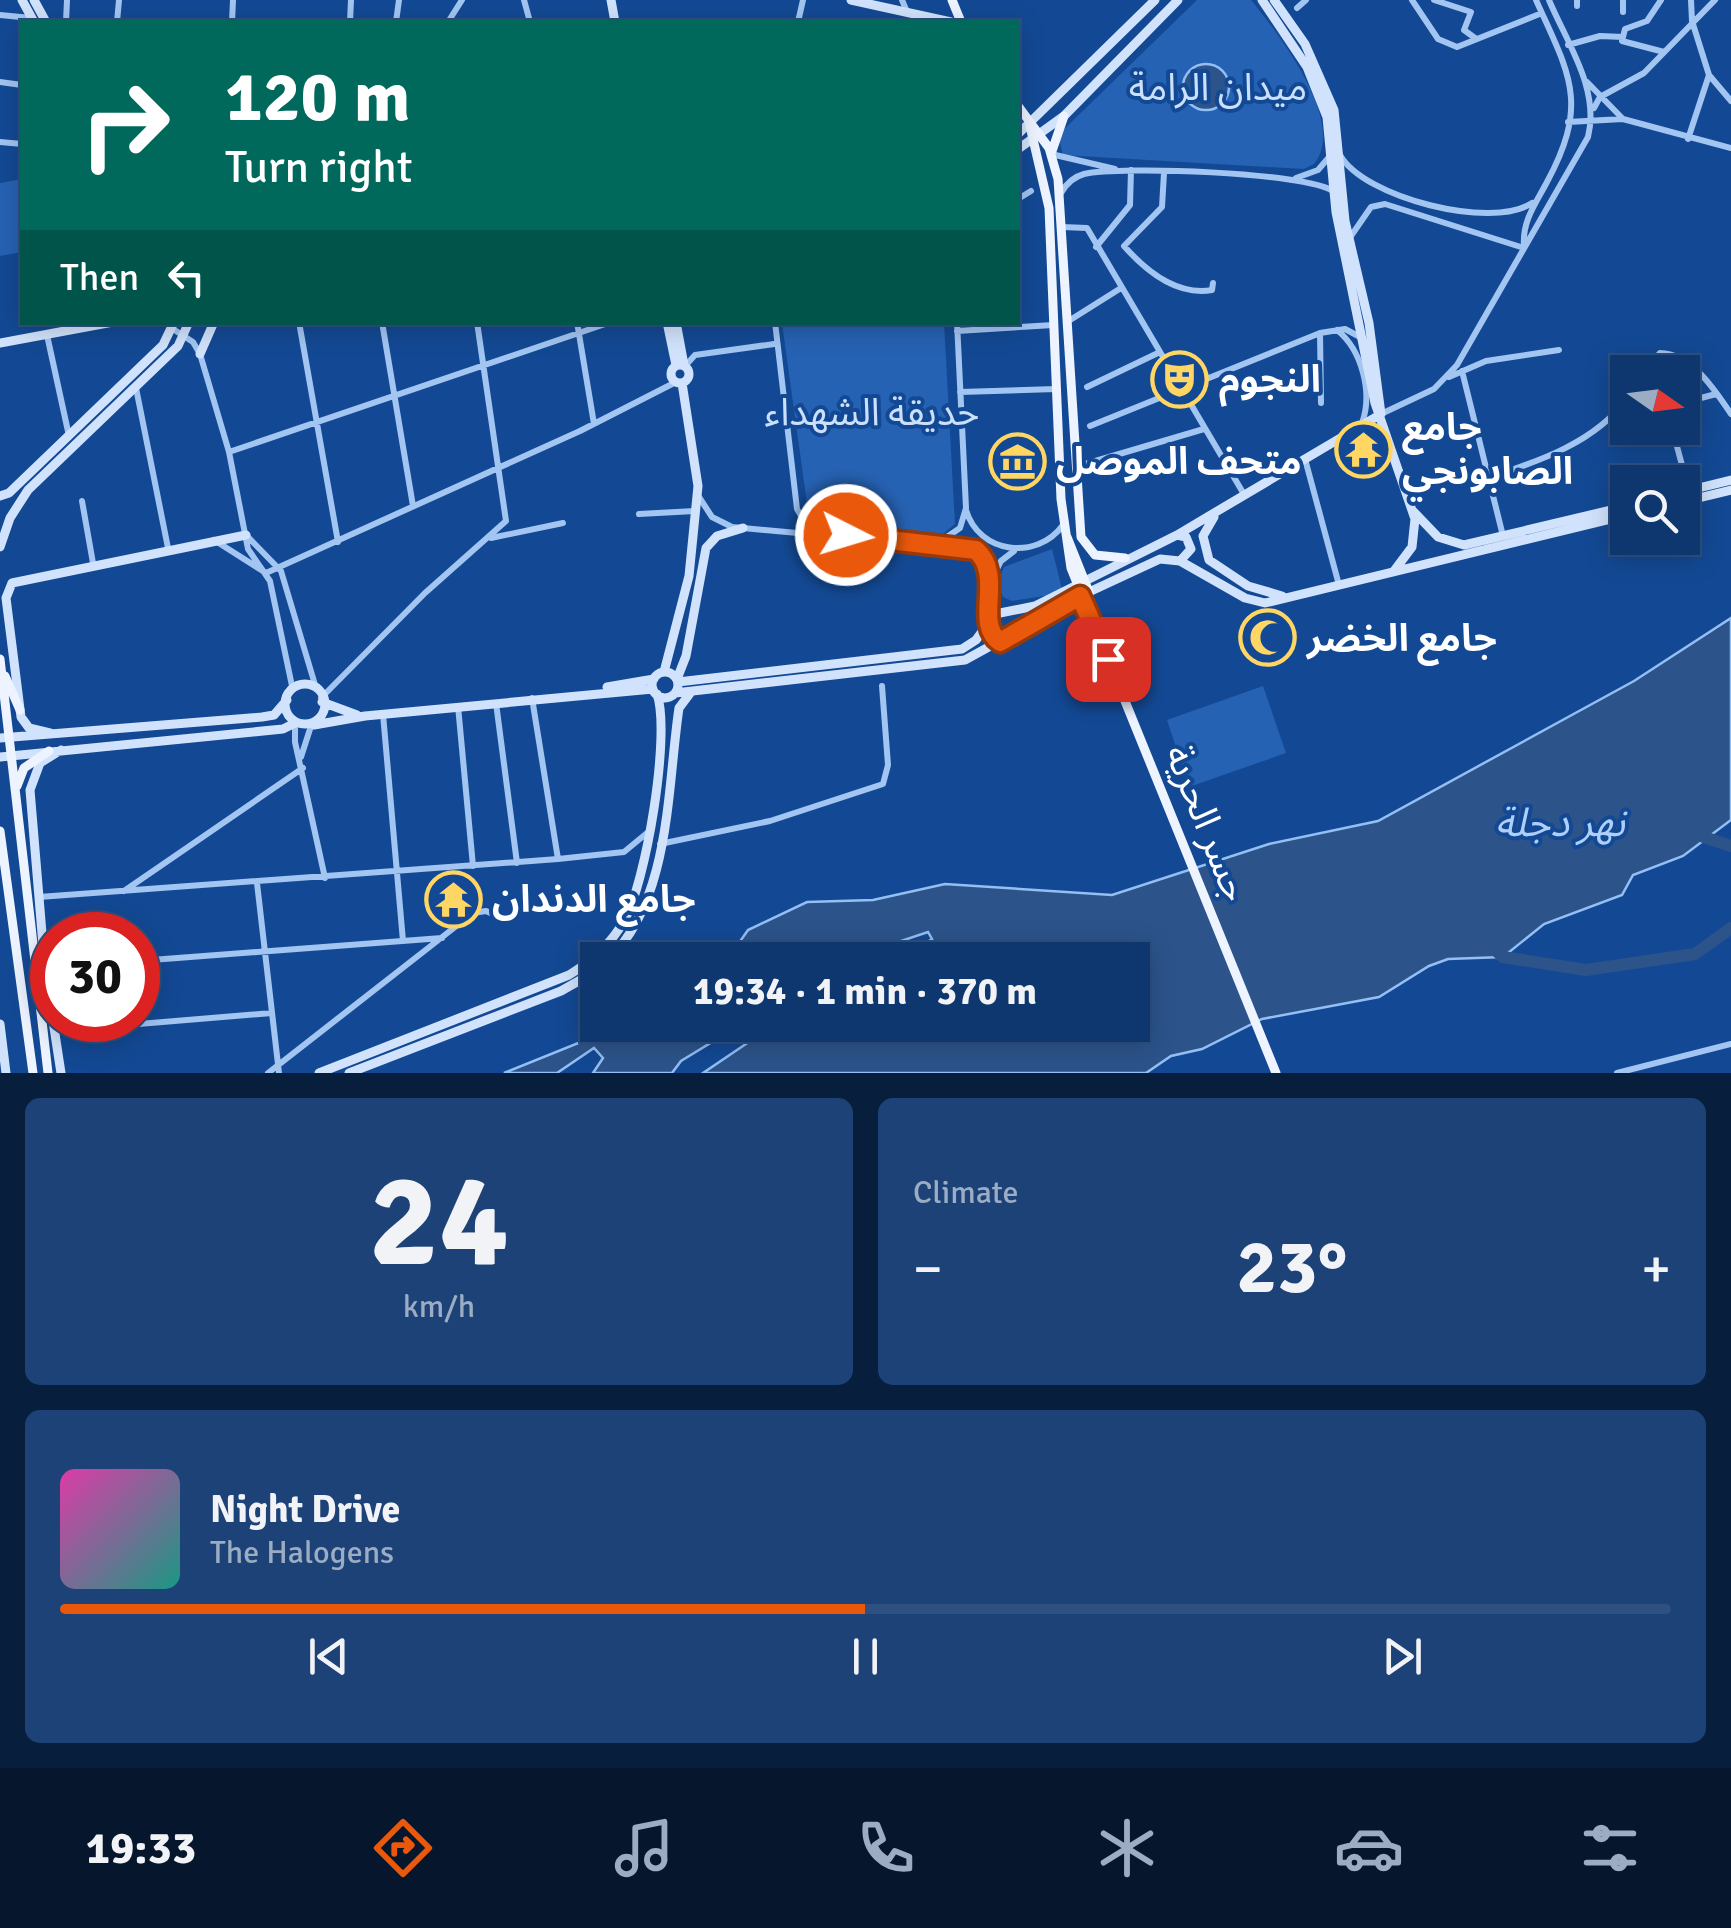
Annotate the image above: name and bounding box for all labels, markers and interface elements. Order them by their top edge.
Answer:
text: 120 m [225,54,410,140]
icon: right [60,60,190,190]
park label: ميدان الرامة [1129,64,1307,111]
text: Turn right [225,140,413,195]
icon: left [159,250,214,305]
text: Then [60,254,139,301]
theatre icon: النجوم [1150,349,1210,409]
north arrow [1610,355,1700,445]
map controls [1610,355,1700,555]
place label: النجوم [1219,356,1321,407]
park label: حديقة الشهداء [765,389,979,436]
place label: جامع الصابونجي [1402,404,1573,501]
temple icon: جامع الصابونجي [1333,419,1393,479]
museum icon: متحف الموصل [987,431,1047,491]
place label: متحف الموصل [1056,438,1302,485]
button: search [1610,465,1700,555]
position arrow [794,483,898,587]
mosque icon: جامع الخضر [1238,608,1298,668]
place label: جامع الخضر [1305,615,1497,666]
pin [1066,617,1151,702]
icon: arrive [1081,632,1136,687]
street label: جسر الحرية [1154,738,1260,908]
water label: نهر دجلة [1495,798,1628,848]
temple icon: جامع الدندان [423,869,483,929]
place label: جامع الدندان [492,876,696,927]
speed limit sign: 30 [30,912,160,1042]
text: 19:34 · 1 min · 370 m [693,968,1037,1015]
text: 24 [369,1142,509,1302]
text: Climate [913,1173,1019,1212]
text: 23° [1237,1221,1348,1314]
text: − [913,1235,943,1303]
text: + [1641,1235,1671,1303]
text: km/h [403,1287,475,1326]
text: Night Drive [210,1486,400,1533]
text: The Halogens [210,1533,394,1572]
icon: previous [301,1629,356,1684]
icon: pause [838,1629,893,1684]
icon: next [1375,1629,1430,1684]
icon: directions [368,1813,438,1883]
icon: music [609,1813,679,1883]
icon: phone [851,1813,921,1883]
icon: climate [1092,1813,1162,1883]
icon: car [1334,1813,1404,1883]
icon: filters [1575,1813,1645,1883]
text: 19:33 [86,1821,196,1876]

